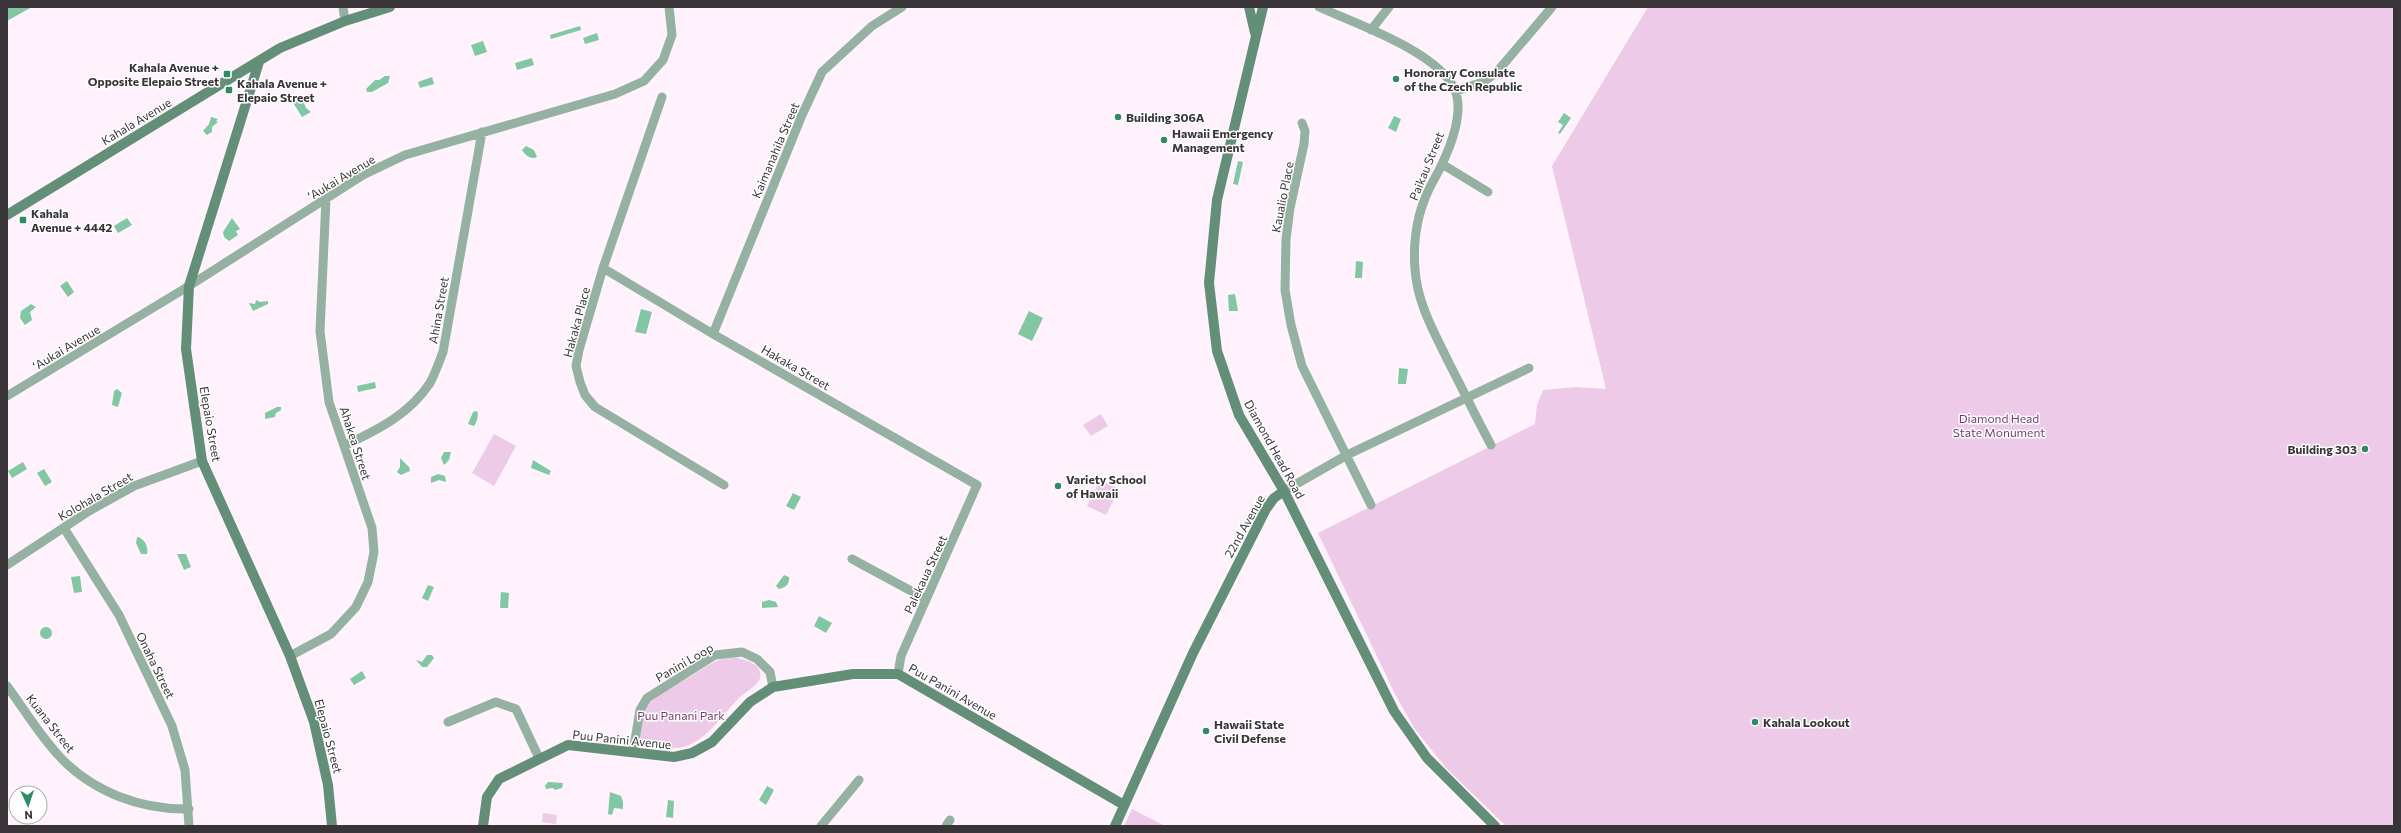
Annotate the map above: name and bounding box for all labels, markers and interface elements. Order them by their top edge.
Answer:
place label: Kahala Avenue + Opposite Elepaio Street [88,60,219,88]
place label: Honorary Consulate of the Czech Republic [1404,65,1523,93]
marker: Kahala Avenue + Opposite Elepaio Street [222,69,232,79]
marker: Honorary Consulate of the Czech Republic [1391,74,1401,84]
place label: Kahala Avenue + Elepaio Street [237,76,327,104]
marker: Kahala Avenue + Elepaio Street [224,85,234,95]
street label: Kahala Avenue [98,95,174,147]
street label: Kaimanahila Street [748,100,802,200]
place label: Building 306A [1126,110,1205,124]
marker: Building 306A [1113,112,1123,122]
place label: Hawaii Emergency Management [1172,126,1274,154]
street label: Paikau Street [1406,130,1446,202]
marker: Hawaii Emergency Management [1159,135,1169,145]
street label: ʻAukai Avenue [305,151,377,203]
street label: Kaualio Place [1268,160,1296,234]
place label: Kahala Avenue + 4442 [31,206,112,234]
marker: Kahala Avenue + 4442 [18,215,28,225]
street label: Ahina Street [425,275,451,345]
street label: Hakaka Place [560,285,592,359]
street label: ʻAukai Avenue [30,321,102,373]
street label: Hakaka Street [759,342,833,392]
street label: Elepaio Street [197,385,225,463]
street label: Diamond Head Road [1242,397,1308,501]
street label: Ahakea Street [338,404,374,482]
park label: Diamond Head State Monument [1953,411,2045,439]
place label: Building 303 [2288,442,2357,456]
marker: Building 303 [2360,444,2370,454]
street label: Kolohala Street [55,469,135,523]
place label: Variety School of Hawaii [1066,472,1146,500]
marker: Variety School of Hawaii [1053,481,1063,491]
street label: 22nd Avenue [1221,492,1267,560]
street label: Palekaua Street [901,532,949,616]
street label: Onaha Street [134,629,178,701]
street label: Panini Loop [653,640,715,684]
street label: Puu Panini Avenue [907,660,999,722]
street label: Kuana Street [24,691,78,755]
street label: Elepaio Street [312,697,346,775]
park label: Puu Panani Park [637,708,725,722]
place label: Kahala Lookout [1763,715,1850,729]
place label: Hawaii State Civil Defense [1214,717,1286,745]
marker: Kahala Lookout [1750,717,1760,727]
marker: Hawaii State Civil Defense [1201,726,1211,736]
street label: Puu Panini Avenue [572,727,672,751]
north arrow [8,785,48,825]
text: N [24,809,33,822]

